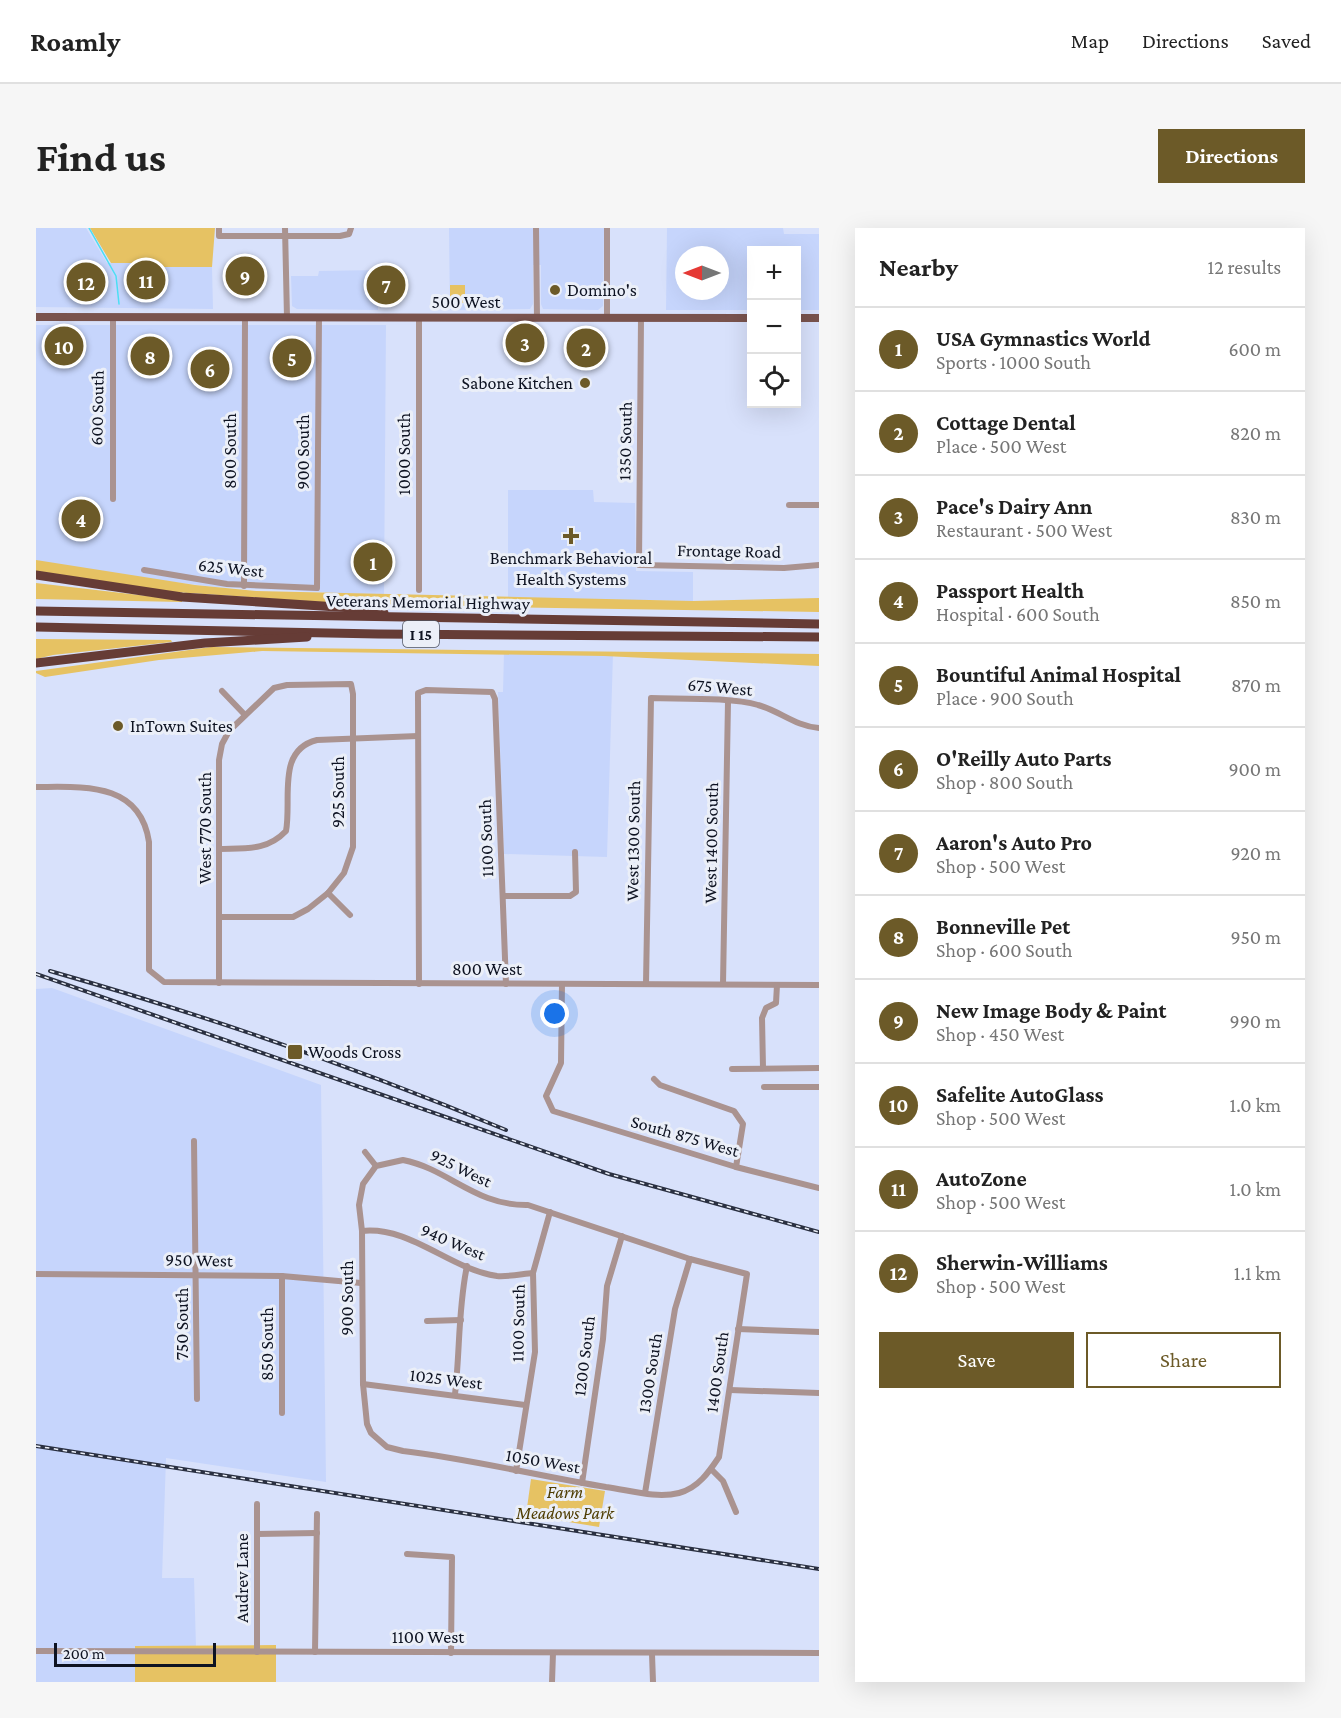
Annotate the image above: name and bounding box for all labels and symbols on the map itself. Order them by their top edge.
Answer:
north arrow [675,246,729,300]
pin: 9 [226,254,264,298]
pin: 11 [126,257,166,302]
pin: 12 [67,260,106,304]
pin: 7 [366,262,406,308]
place label: Domino's [567,280,637,300]
marker: Domino's [548,283,562,297]
street label: 500 West [432,292,501,312]
pin: 3 [506,320,544,366]
pin: 10 [45,324,84,368]
pin: 2 [566,326,606,370]
pin: 8 [130,334,170,378]
pin: 5 [272,336,312,380]
pin: 6 [190,346,230,392]
street label: 600 South [86,370,108,446]
place label: Sabone Kitchen [462,373,573,393]
marker: Sabone Kitchen [578,376,592,390]
street label: 1350 South [614,401,636,481]
street label: 1000 South [394,412,414,495]
street label: 800 South [220,413,240,489]
street label: 900 South [293,414,313,490]
pin: 4 [62,496,100,542]
marker: Benchmark Behavioral Health Systems [562,527,580,545]
pin: 1 [354,540,392,584]
street label: Frontage Road [677,540,782,562]
place label: Benchmark Behavioral Health Systems [490,548,652,589]
street label: 625 West [197,555,266,582]
street label: Veterans Memorial Highway [326,590,531,614]
road number: I 15 [403,621,439,647]
street label: 675 West [687,674,754,700]
place label: InTown Suites [130,716,233,736]
marker: InTown Suites [111,719,125,733]
street label: 925 South [328,756,348,828]
street label: West 770 South [195,771,215,884]
street label: West 1300 South [622,780,644,902]
street label: West 1400 South [700,782,722,904]
street label: 1100 South [475,798,497,877]
street label: 800 West [452,959,523,979]
your location [540,999,569,1028]
place label: Woods Cross [308,1042,401,1062]
marker: Woods Cross [286,1043,304,1061]
street label: South 875 West [629,1111,742,1161]
street label: 925 West [427,1145,496,1192]
street label: 940 West [418,1219,489,1265]
street label: 950 West [165,1249,234,1271]
street label: 900 South [337,1260,357,1336]
street label: 1100 South [507,1283,529,1362]
street label: 750 South [172,1287,192,1360]
street label: 850 South [257,1307,277,1381]
street label: 1200 South [569,1314,599,1397]
street label: 1400 South [701,1330,733,1414]
street label: 1300 South [634,1331,666,1414]
street label: 1025 West [408,1365,485,1394]
street label: 1050 West [504,1445,583,1478]
park label: Farm Meadows Park [515,1482,615,1523]
street label: Audrev Lane [232,1533,252,1623]
street label: 1100 West [392,1627,465,1647]
scale bar [54,1640,216,1668]

